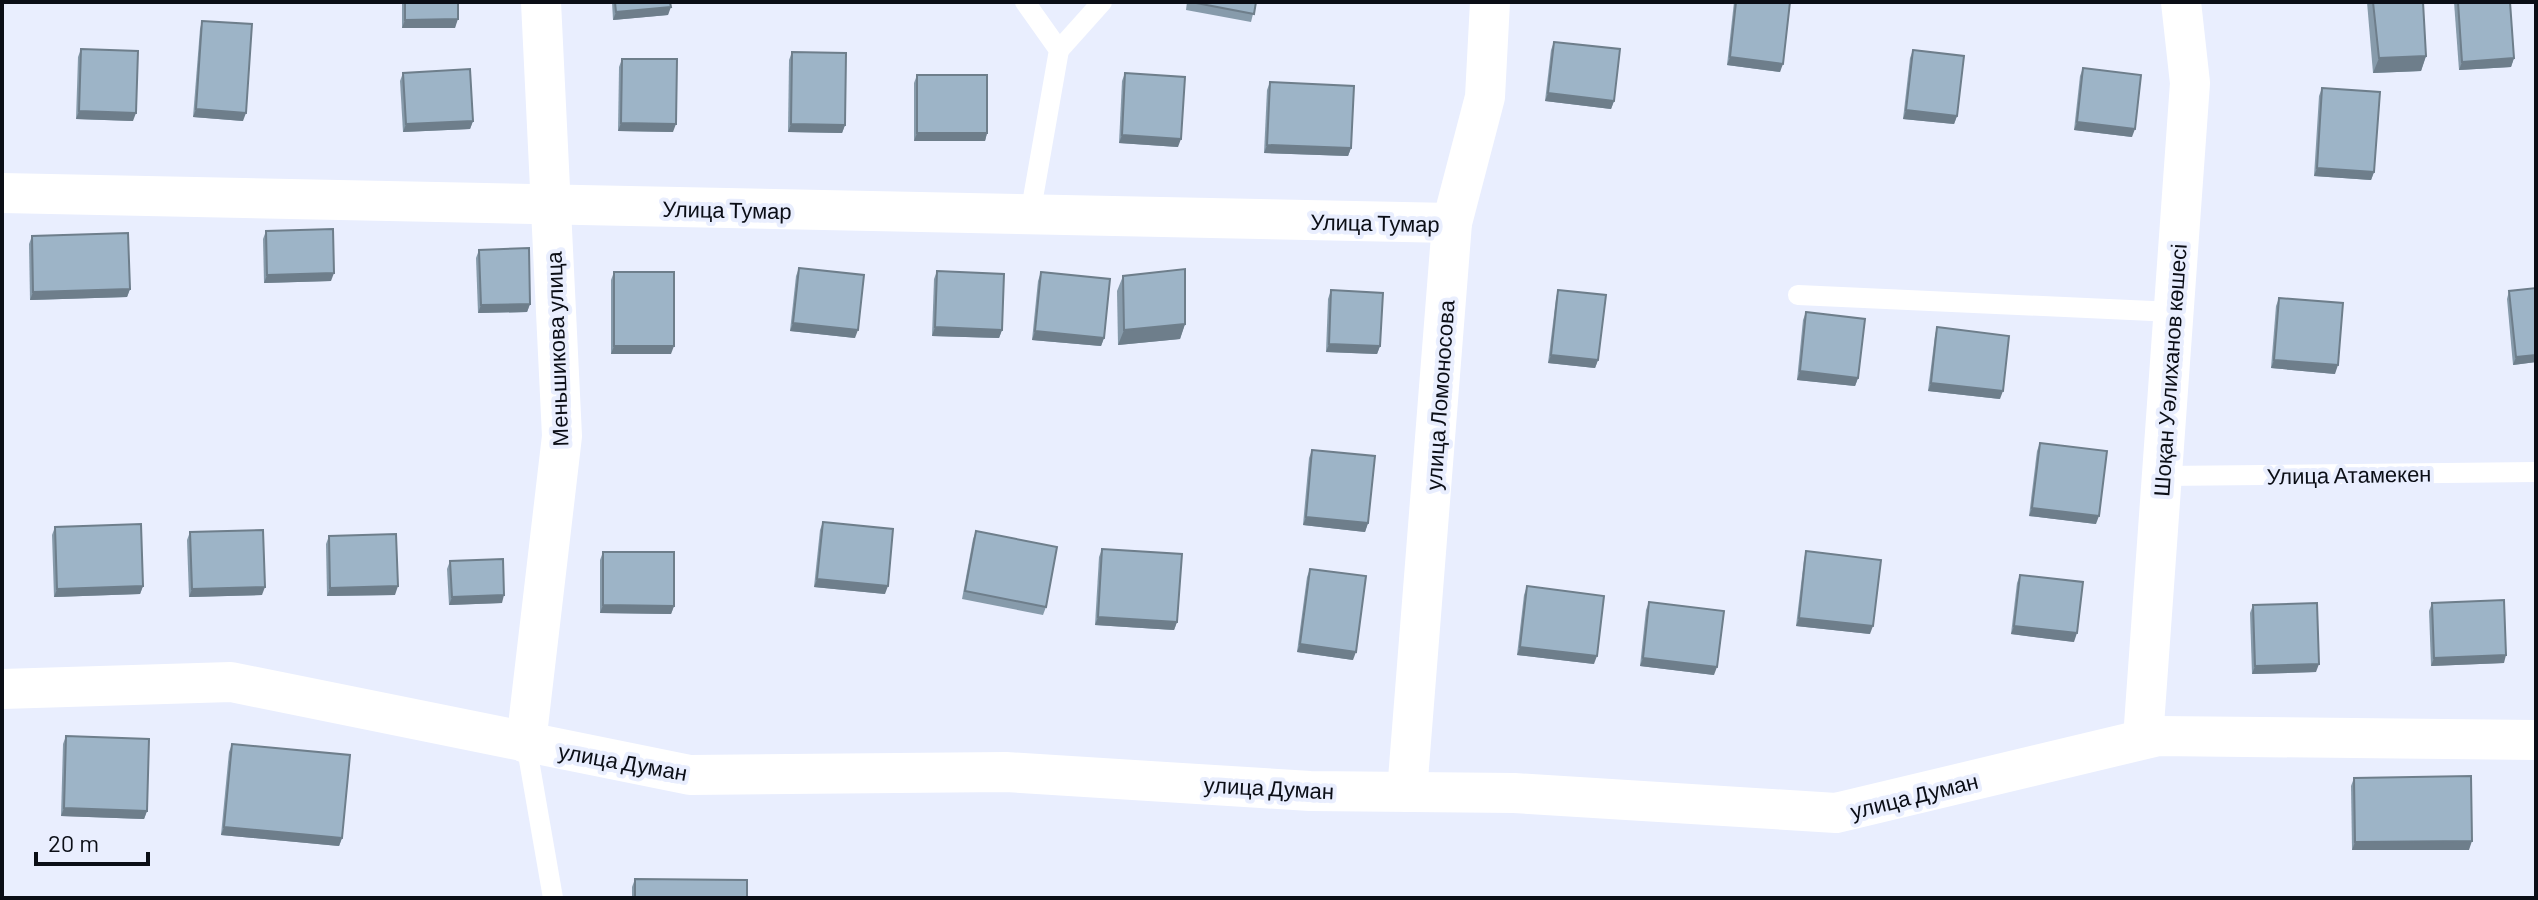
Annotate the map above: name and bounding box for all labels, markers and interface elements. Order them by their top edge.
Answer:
street label: Улица Тумар [662,195,792,224]
street label: Улица Тумар [1310,208,1440,237]
street label: Шоқан Уәлиханов көшесі [2147,243,2192,497]
street label: Меньшикова улица [540,250,573,447]
street label: улица Ломоносова [1419,298,1460,491]
street label: Улица Атамекен [2266,460,2432,489]
street label: улица Думан [556,737,690,786]
street label: улица Думан [1848,767,1981,824]
street label: улица Думан [1203,771,1335,804]
scale bar [36,816,148,866]
text: 20 m [48,828,99,857]

